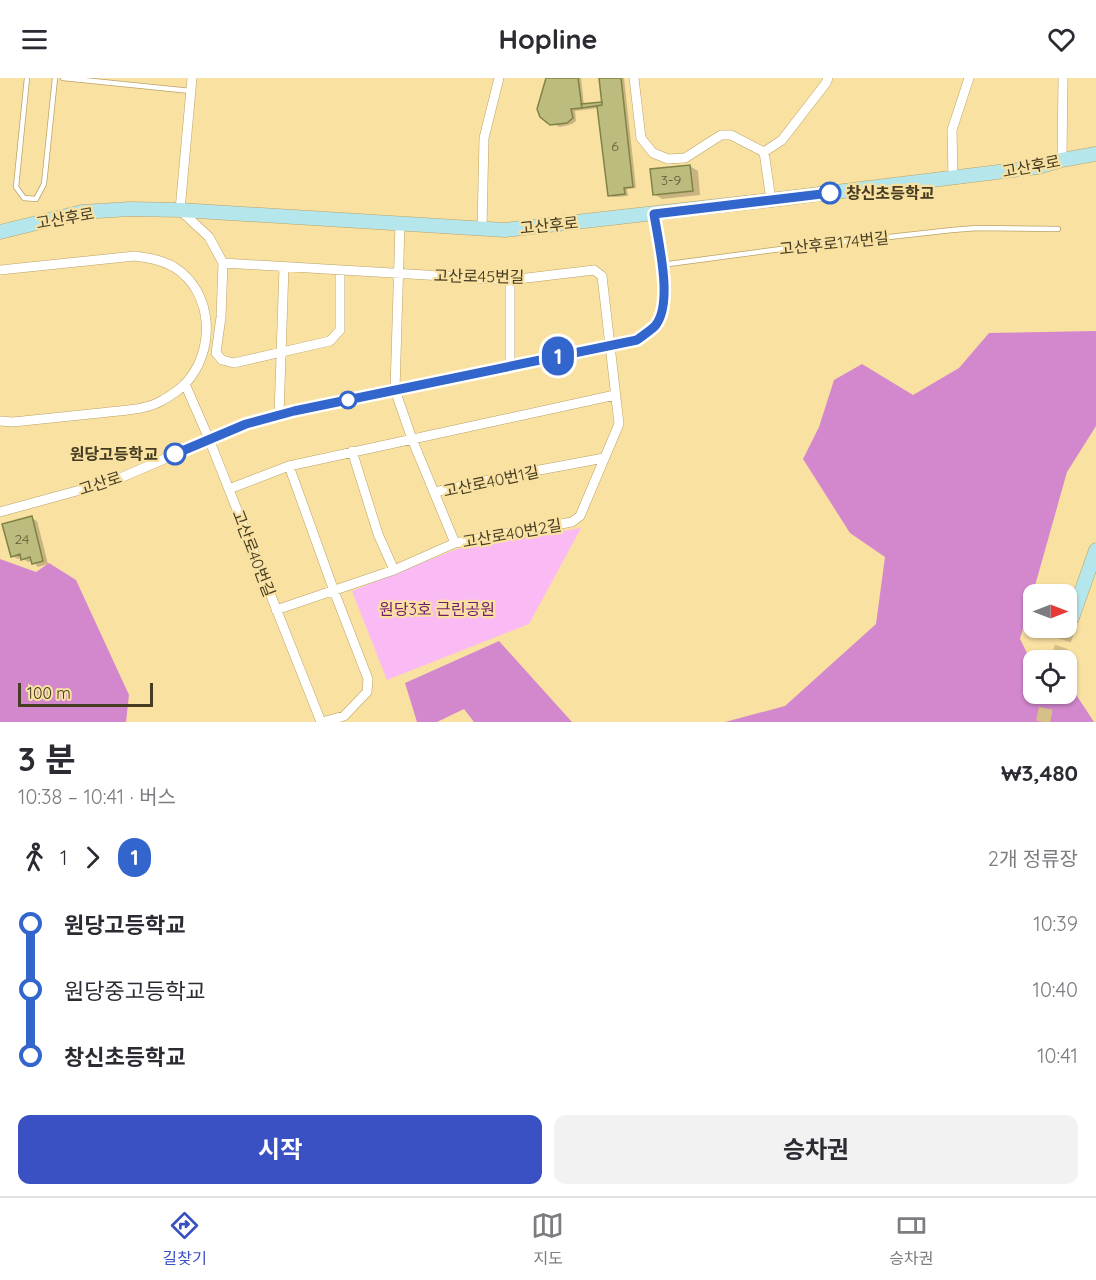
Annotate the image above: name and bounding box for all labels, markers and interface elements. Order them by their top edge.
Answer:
text: Hopline [499,22,597,56]
icon: menu [18,23,51,56]
icon: heart [1045,23,1078,56]
house number: 6 [611,137,619,155]
street label: 고산후로 [1000,151,1062,181]
house number: 3-9 [661,171,681,189]
marker: 창신초등학교 [819,182,841,204]
place label: 창신초등학교 [846,183,935,203]
street label: 고산후로 [34,203,96,233]
street label: 고산후로 [519,212,580,238]
street label: 고산후로174번길 [778,227,890,259]
street label: 고산로45번길 [433,265,525,287]
line badge: 1 [538,336,578,376]
text: 1 [554,343,562,369]
unlabelled marker [339,391,357,409]
marker: 원당고등학교 [164,443,186,465]
place label: 원당고등학교 [70,444,158,464]
street label: 고산로40번1길 [441,461,541,501]
street label: 고산로 [76,467,124,499]
street label: 고산로40번길 [228,507,280,599]
street label: 고산로40번2길 [461,514,563,552]
house number: 24 [15,530,29,548]
north arrow [1023,584,1077,638]
map controls [1023,584,1077,704]
park label: 원당3호 근린공원 [379,599,495,619]
button: locate [1023,650,1077,704]
scale bar [18,680,153,708]
text: 100 m [27,683,71,703]
text: 3 분 [18,738,75,779]
text: ₩3,480 [1001,759,1078,787]
text: 10:38 – 10:41 · 버스 [18,784,176,809]
icon: walk [18,841,51,874]
icon: forward [76,841,109,874]
text: 1 [130,844,139,870]
text: 1 [60,845,67,870]
text: 2개 정류장 [988,846,1078,871]
text: 원당고등학교 [64,911,185,939]
text: 10:39 [1033,911,1078,936]
text: 원당중고등학교 [64,977,206,1005]
text: 10:40 [1033,977,1078,1002]
text: 창신초등학교 [64,1043,185,1071]
text: 10:41 [1037,1043,1078,1068]
button: 시작 [18,1115,542,1184]
button: 승차권 [554,1115,1078,1184]
tab: 길찾기 [162,1209,207,1269]
tab: 지도 [531,1209,564,1269]
tab: 승차권 [889,1209,934,1269]

